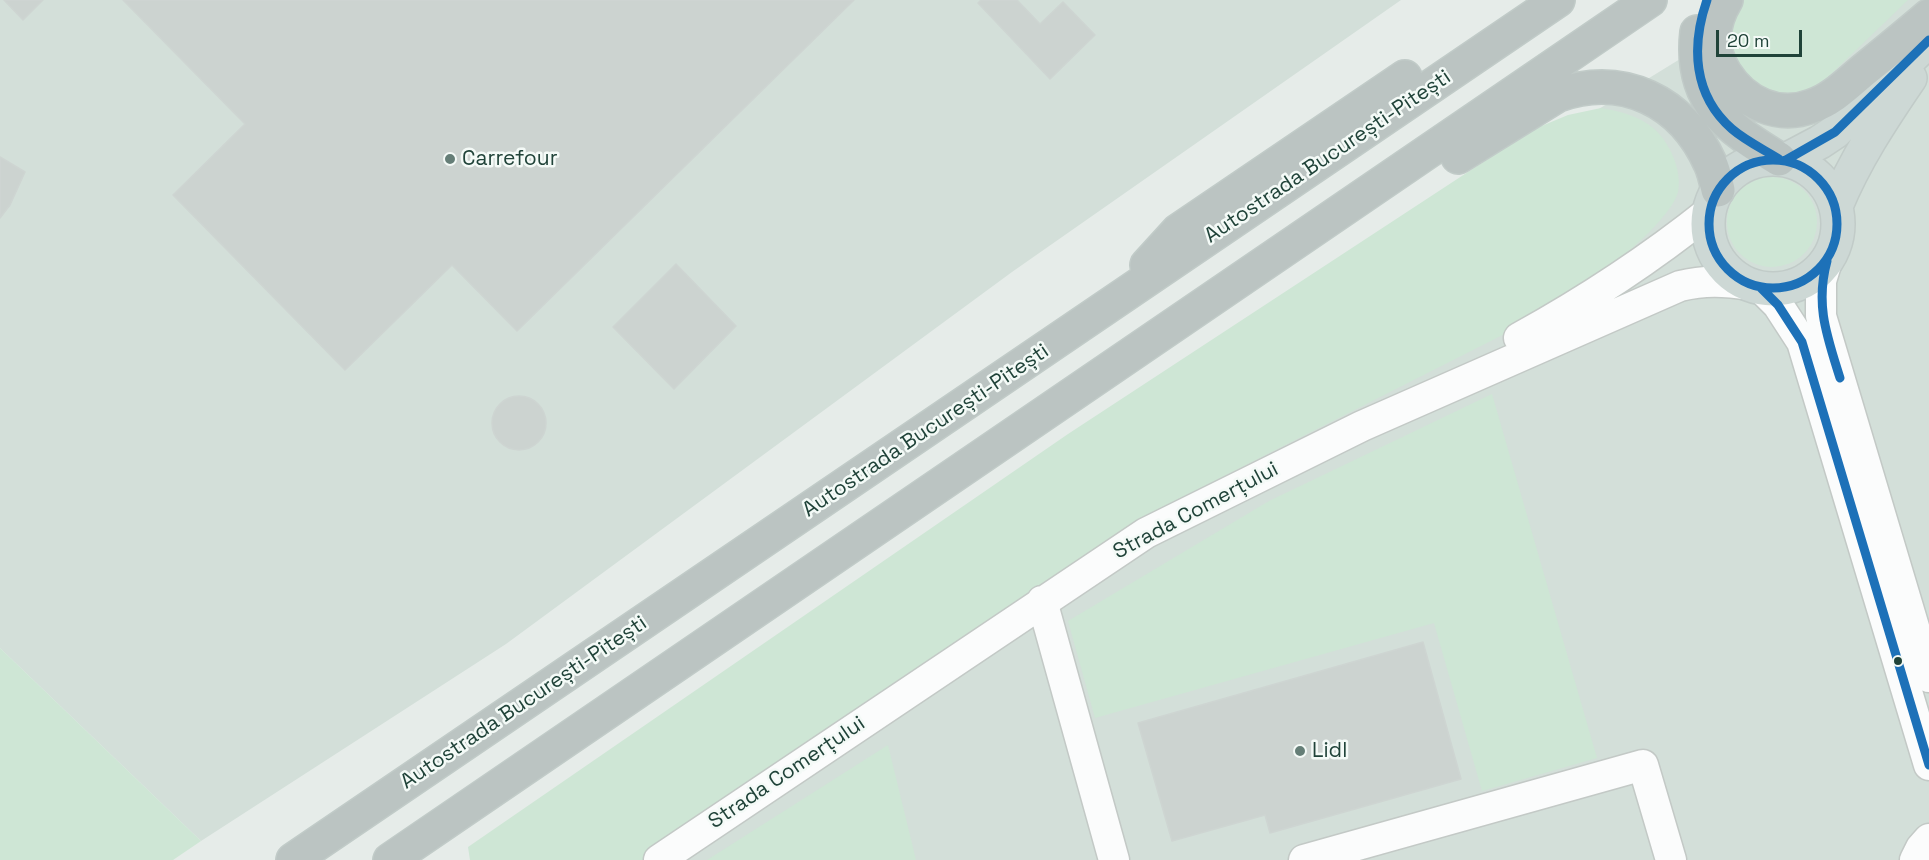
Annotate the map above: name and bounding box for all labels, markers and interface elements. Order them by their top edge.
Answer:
scale bar [1719,18,1804,56]
text: 20 m [1727,29,1770,52]
street label: Autostrada București-Pitești [1200,65,1456,249]
place label: Carrefour [462,146,558,172]
marker: Carrefour [443,152,457,166]
street label: Autostrada București-Pitești [798,339,1054,523]
street label: Strada Comerțului [1109,457,1283,565]
street label: Autostrada București-Pitești [396,611,652,795]
unlabelled marker [1892,655,1904,667]
street label: Strada Comerțului [704,711,870,835]
place label: Lidl [1312,738,1347,764]
marker: Lidl [1293,744,1307,758]

